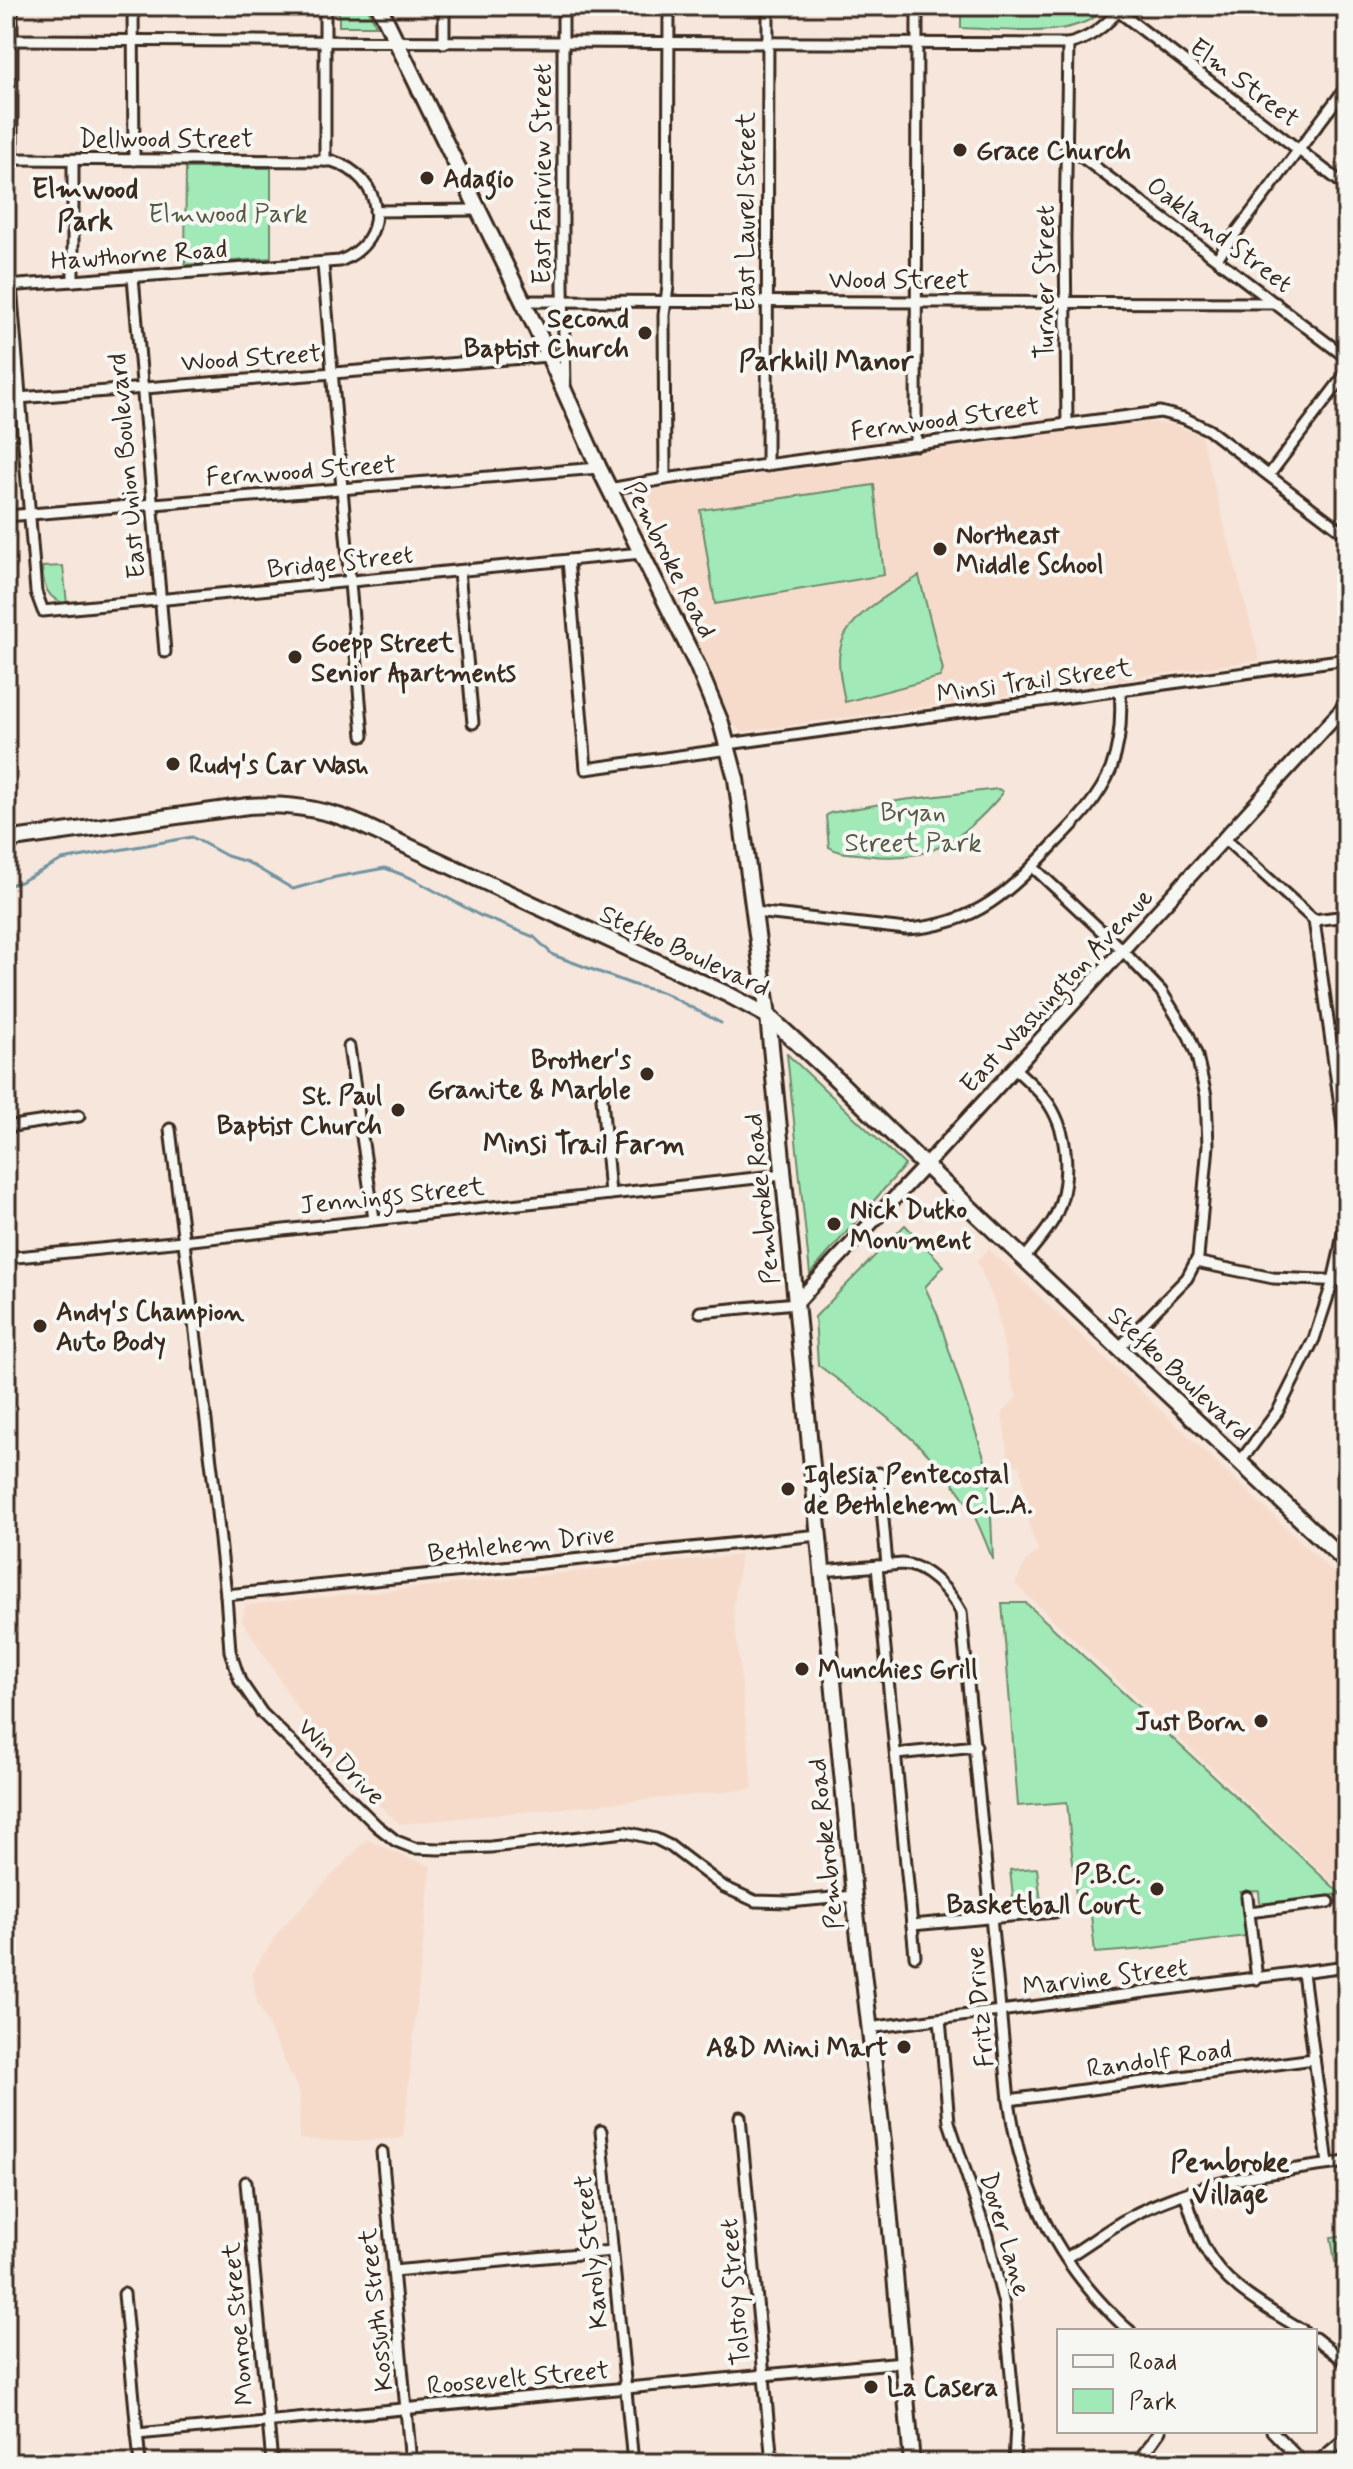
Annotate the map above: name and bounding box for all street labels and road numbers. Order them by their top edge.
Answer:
street label: Elm Street [1182,31,1306,136]
street label: East Fairview Street [526,63,560,285]
street label: East Laurel Street [730,112,764,312]
street label: Dellwood Street [79,123,253,157]
street label: Oakland Street [1139,170,1299,302]
street label: Turner Street [1029,205,1063,359]
street label: Hawthorne Road [50,233,229,279]
street label: Wood Street [829,264,969,298]
street label: Wood Street [180,337,322,381]
street label: East Union Boulevard [101,352,155,580]
street label: Fernwood Street [849,390,1042,450]
street label: Fernwood Street [205,448,397,496]
street label: Pembroke Road [615,476,723,644]
street label: Bridge Street [266,538,415,588]
street label: Minsi Trail Street [935,651,1134,712]
street label: East Washington Avenue [953,881,1164,1103]
street label: Stefko Boulevard [594,898,775,1006]
street label: Pembroke Road [737,1111,789,1286]
street label: Jennings Street [298,1170,486,1227]
street label: Stefko Boulevard [1100,1299,1257,1450]
street label: Bethlehem Drive [426,1518,617,1572]
street label: Win Drive [290,1711,392,1813]
street label: Pembroke Road [801,1756,853,1931]
street label: Fritz Drive [959,1945,1003,2069]
street label: Marvine Street [1021,1951,1190,2005]
street label: Randolf Road [1085,2033,1234,2087]
street label: Dover Lane [970,2169,1038,2301]
street label: Karoly Street [567,2173,617,2331]
street label: Tolstoy Street [713,2217,759,2367]
street label: Kossuth Street [352,2227,402,2393]
street label: Monroe Street [215,2241,263,2407]
street label: Roosevelt Street [426,2354,611,2404]

